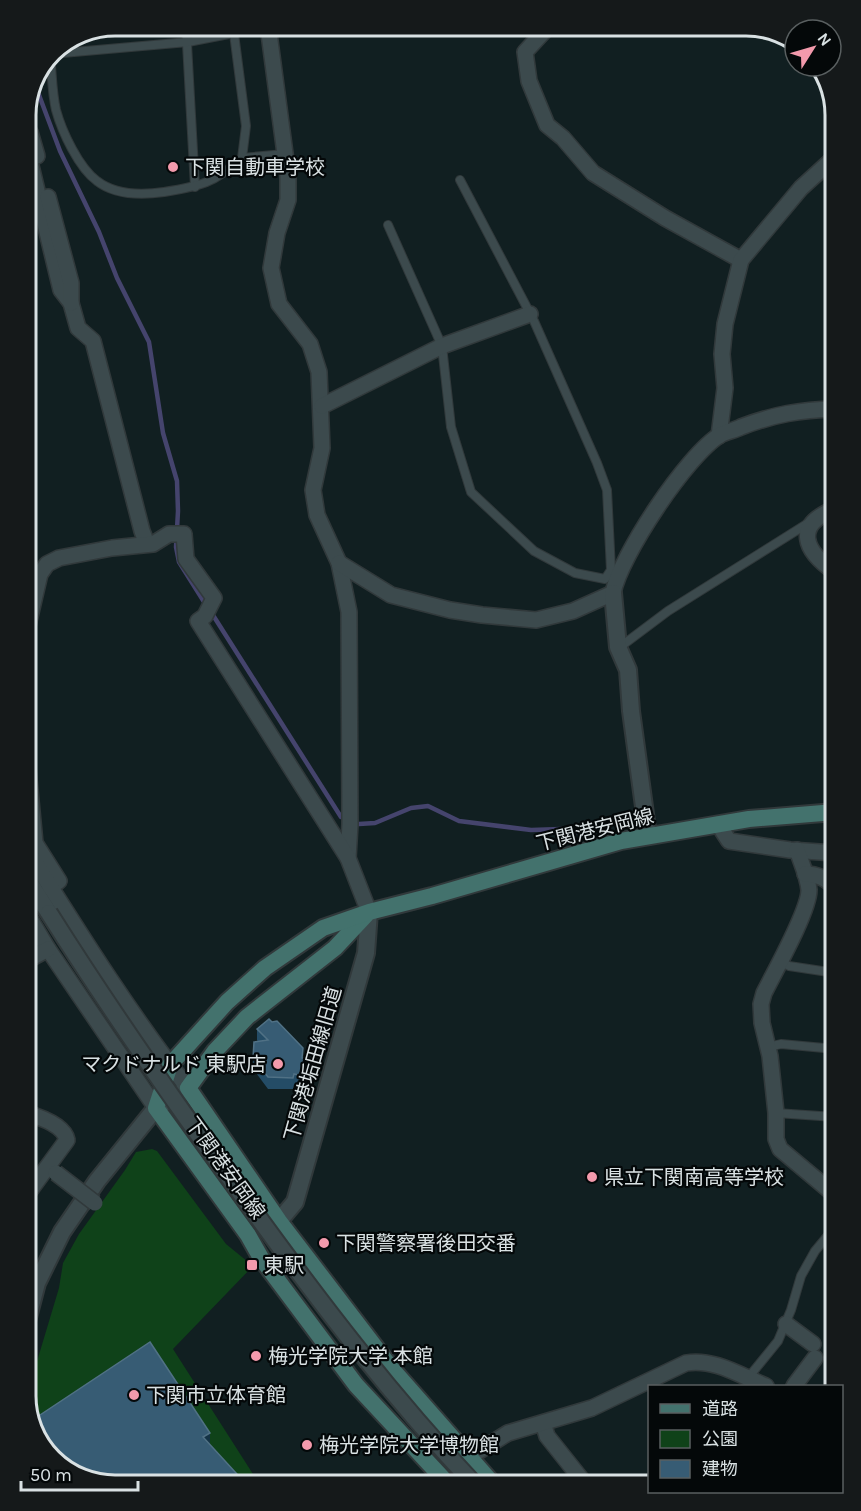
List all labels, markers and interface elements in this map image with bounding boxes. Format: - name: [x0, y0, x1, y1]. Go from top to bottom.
- north arrow: [783, 18, 843, 78]
- text: N: [814, 29, 836, 50]
- place label: 下関自動車学校: [185, 156, 325, 179]
- marker: 下関自動車学校: [166, 160, 180, 174]
- street label: 下関港安岡線: [534, 804, 656, 856]
- street label: 下関港垢田線旧道: [280, 984, 346, 1144]
- place label: マクドナルド 東駅店: [81, 1053, 266, 1076]
- marker: マクドナルド 東駅店: [271, 1057, 285, 1071]
- street label: 下関港安岡線: [180, 1113, 270, 1223]
- place label: 県立下関南高等学校: [604, 1166, 784, 1189]
- marker: 県立下関南高等学校: [585, 1170, 599, 1184]
- place label: 下関警察署後田交番: [336, 1232, 516, 1255]
- marker: 下関警察署後田交番: [317, 1236, 331, 1250]
- place label: 東駅: [264, 1254, 304, 1277]
- marker: 東駅: [245, 1258, 259, 1272]
- place label: 梅光学院大学 本館: [268, 1345, 433, 1368]
- marker: 梅光学院大学 本館: [249, 1349, 263, 1363]
- place label: 下関市立体育館: [146, 1384, 286, 1407]
- legend: [648, 1385, 843, 1493]
- marker: 下関市立体育館: [127, 1388, 141, 1402]
- text: 道路: [702, 1398, 738, 1420]
- text: 公園: [702, 1428, 738, 1450]
- place label: 梅光学院大学博物館: [319, 1434, 499, 1457]
- marker: 梅光学院大学博物館: [300, 1438, 314, 1452]
- scale bar: [21, 1454, 138, 1492]
- text: 建物: [702, 1458, 738, 1480]
- text: 50 m: [30, 1464, 72, 1486]

